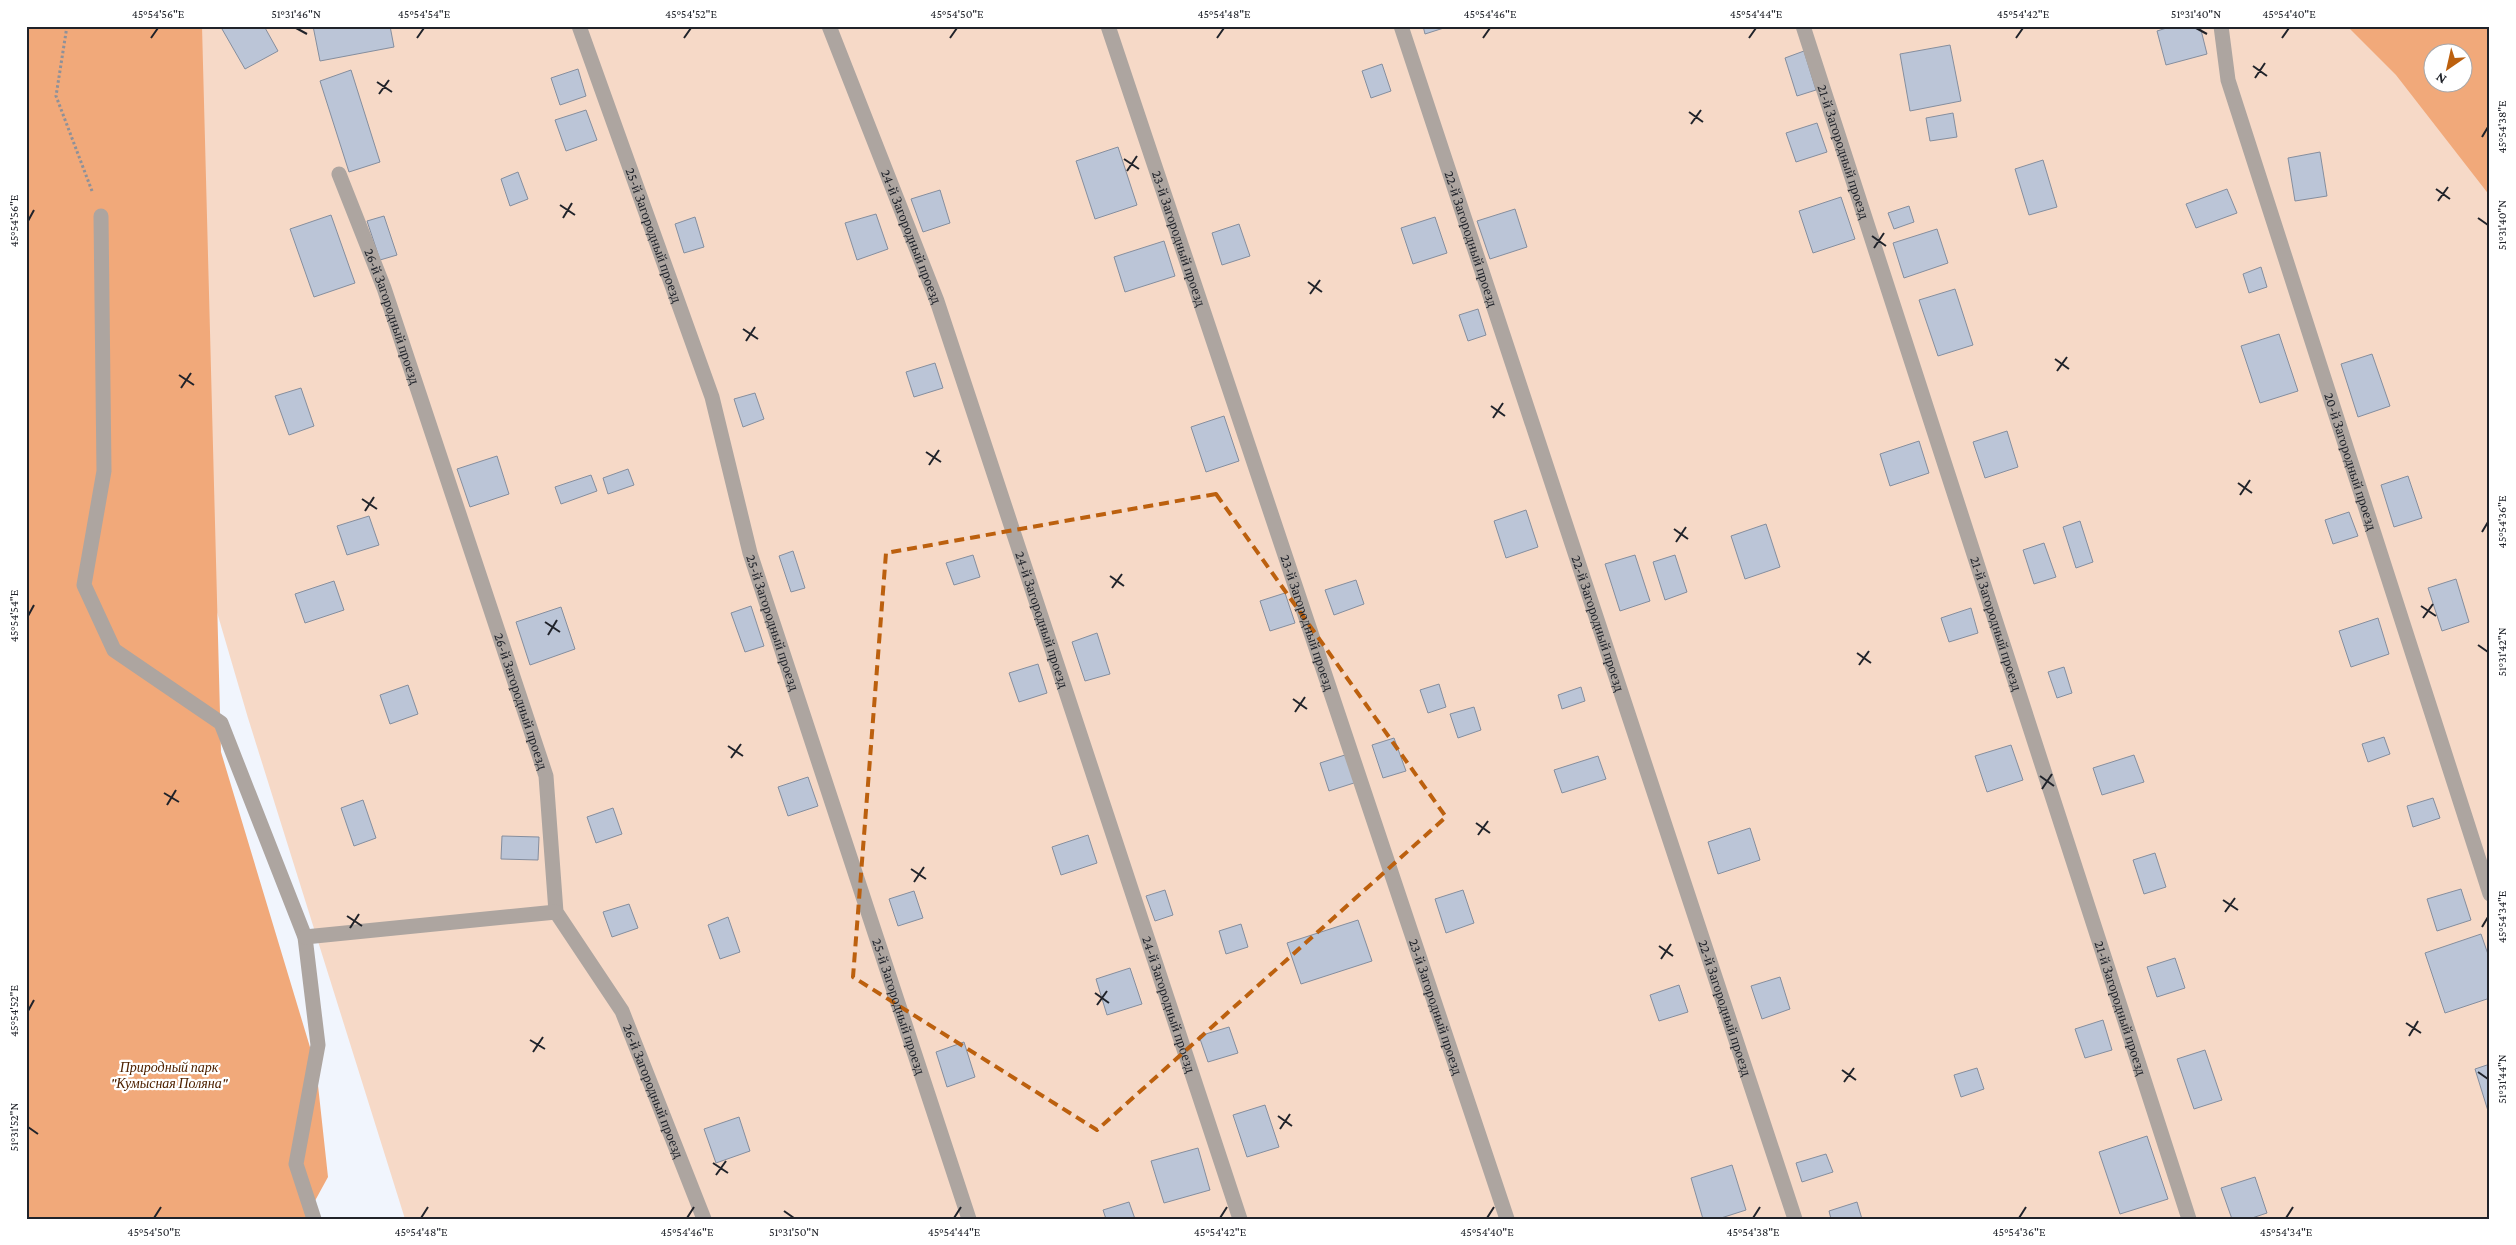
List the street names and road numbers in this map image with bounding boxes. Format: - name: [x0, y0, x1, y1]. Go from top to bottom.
- street label: 21-й Загородный проезд: [1814, 82, 1873, 221]
- street label: 25-й Загородный проезд: [622, 165, 685, 305]
- street label: 24-й Загородный проезд: [878, 167, 945, 306]
- street label: 23-й Загородный проезд: [1149, 168, 1209, 309]
- street label: 22-й Загородный проезд: [1441, 169, 1501, 309]
- street label: 26-й Загородный проезд: [361, 246, 423, 386]
- street label: 20-й Загородный проезд: [2321, 390, 2380, 532]
- street label: 24-й Загородный проезд: [1012, 549, 1072, 690]
- street label: 23-й Загородный проезд: [1277, 552, 1338, 693]
- street label: 25-й Загородный проезд: [743, 553, 803, 693]
- street label: 22-й Загородный проезд: [1568, 553, 1628, 693]
- street label: 21-й Загородный проезд: [1967, 554, 2026, 693]
- street label: 26-й Загородный проезд: [491, 631, 551, 772]
- street label: 24-й Загородный проезд: [1139, 934, 1199, 1075]
- street label: 25-й Загородный проезд: [869, 936, 929, 1077]
- street label: 23-й Загородный проезд: [1406, 937, 1466, 1077]
- street label: 22-й Загородный проезд: [1695, 938, 1755, 1078]
- street label: 21-й Загородный проезд: [2091, 939, 2150, 1077]
- street label: 26-й Загородный проезд: [620, 1022, 687, 1160]

